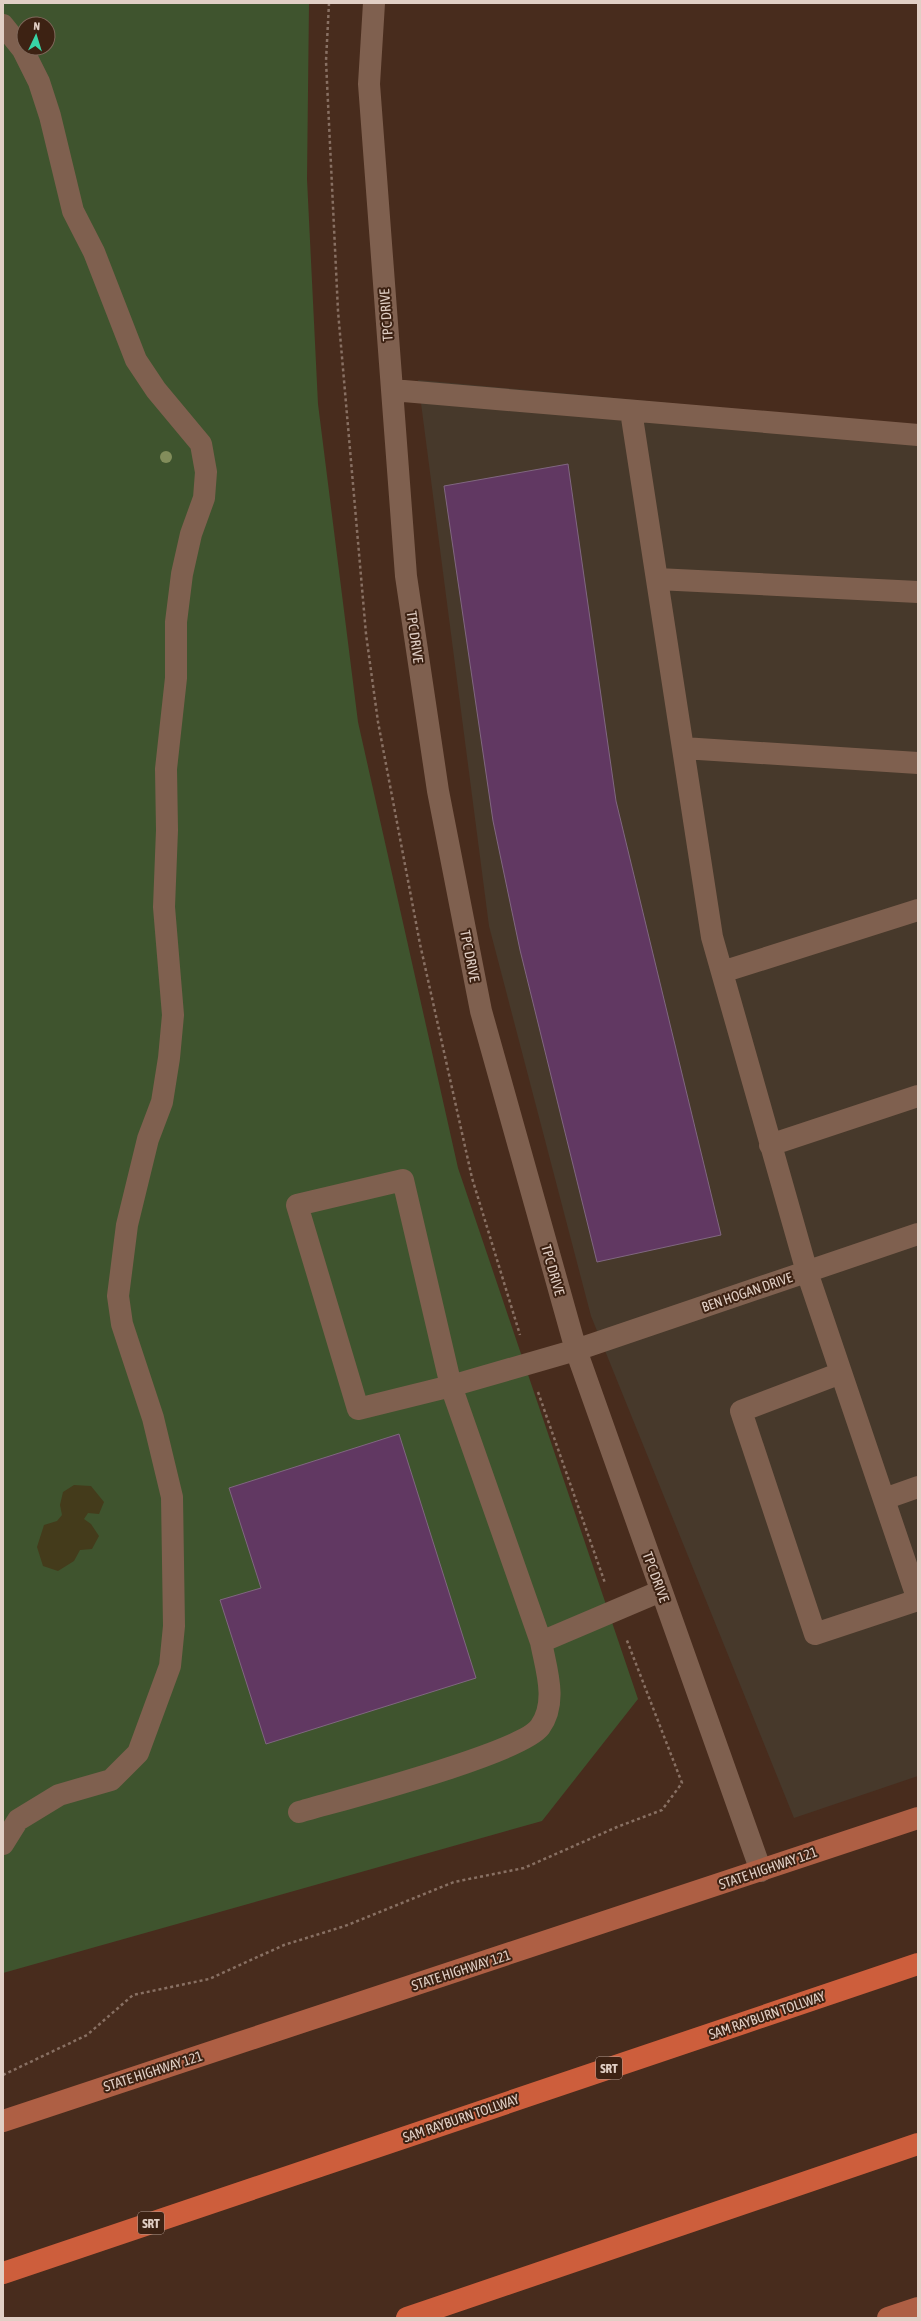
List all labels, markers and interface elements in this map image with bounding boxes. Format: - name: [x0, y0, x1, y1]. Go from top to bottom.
- north arrow: [16, 16, 56, 56]
- text: N: [33, 20, 40, 32]
- street label: TPC DRIVE: [376, 288, 396, 342]
- street label: TPC DRIVE: [403, 610, 427, 664]
- street label: TPC DRIVE: [457, 929, 483, 983]
- street label: TPC DRIVE: [538, 1243, 568, 1297]
- street label: BEN HOGAN DRIVE: [700, 1269, 794, 1315]
- street label: TPC DRIVE: [640, 1550, 672, 1604]
- street label: STATE HIGHWAY 121: [717, 1844, 819, 1892]
- street label: STATE HIGHWAY 121: [410, 1946, 512, 1994]
- street label: SAM RAYBURN TOLLWAY: [707, 1987, 828, 2042]
- street label: STATE HIGHWAY 121: [102, 2047, 204, 2095]
- road number: SRT: [596, 2057, 622, 2079]
- street label: SAM RAYBURN TOLLWAY: [401, 2090, 522, 2145]
- road number: SRT: [138, 2212, 164, 2234]

